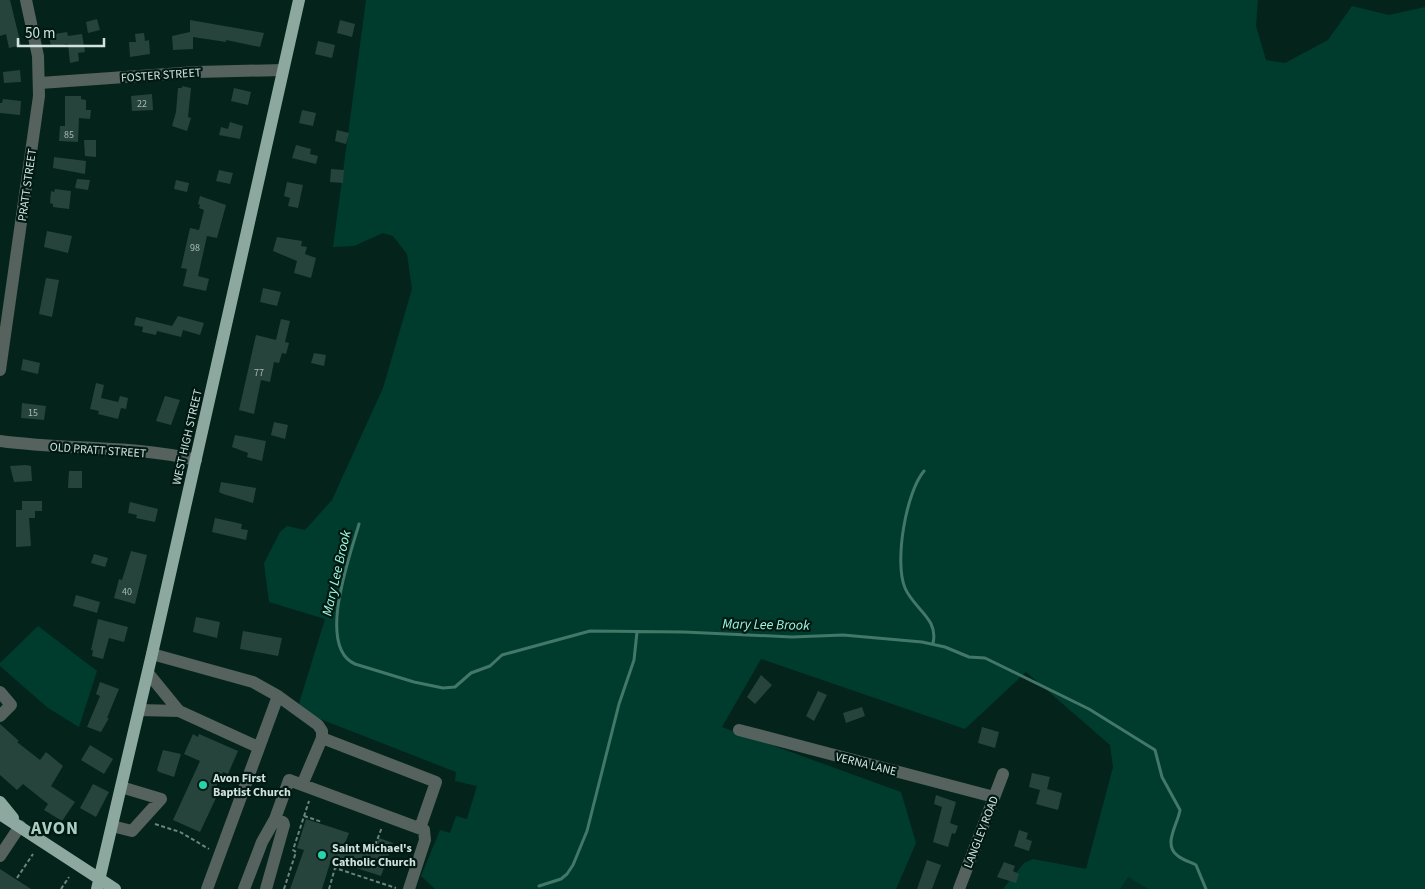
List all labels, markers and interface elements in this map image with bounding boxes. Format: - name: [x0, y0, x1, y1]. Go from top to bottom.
- scale bar: [18, 15, 104, 47]
- text: 50 m: [25, 23, 55, 44]
- street label: FOSTER STREET: [120, 64, 202, 87]
- house number: 22: [137, 97, 147, 111]
- house number: 85: [64, 128, 74, 142]
- street label: PRATT STREET: [14, 147, 41, 223]
- house number: 98: [190, 241, 200, 255]
- house number: 77: [254, 366, 264, 380]
- street label: WEST HIGH STREET: [168, 387, 207, 487]
- house number: 15: [28, 406, 38, 420]
- street label: OLD PRATT STREET: [49, 439, 147, 462]
- water label: Mary Lee Brook: [317, 528, 357, 618]
- house number: 40: [122, 585, 132, 599]
- water label: Mary Lee Brook: [722, 614, 810, 636]
- street label: VERNA LANE: [834, 749, 898, 780]
- place label: Avon First Baptist Church: [212, 770, 291, 801]
- marker: Avon First Baptist Church: [197, 779, 209, 791]
- street label: LANGLEY ROAD: [960, 793, 1003, 871]
- district label: AVON: [30, 816, 79, 841]
- place label: Saint Michael's Catholic Church: [332, 840, 416, 871]
- marker: Saint Michael's Catholic Church: [316, 849, 328, 861]

